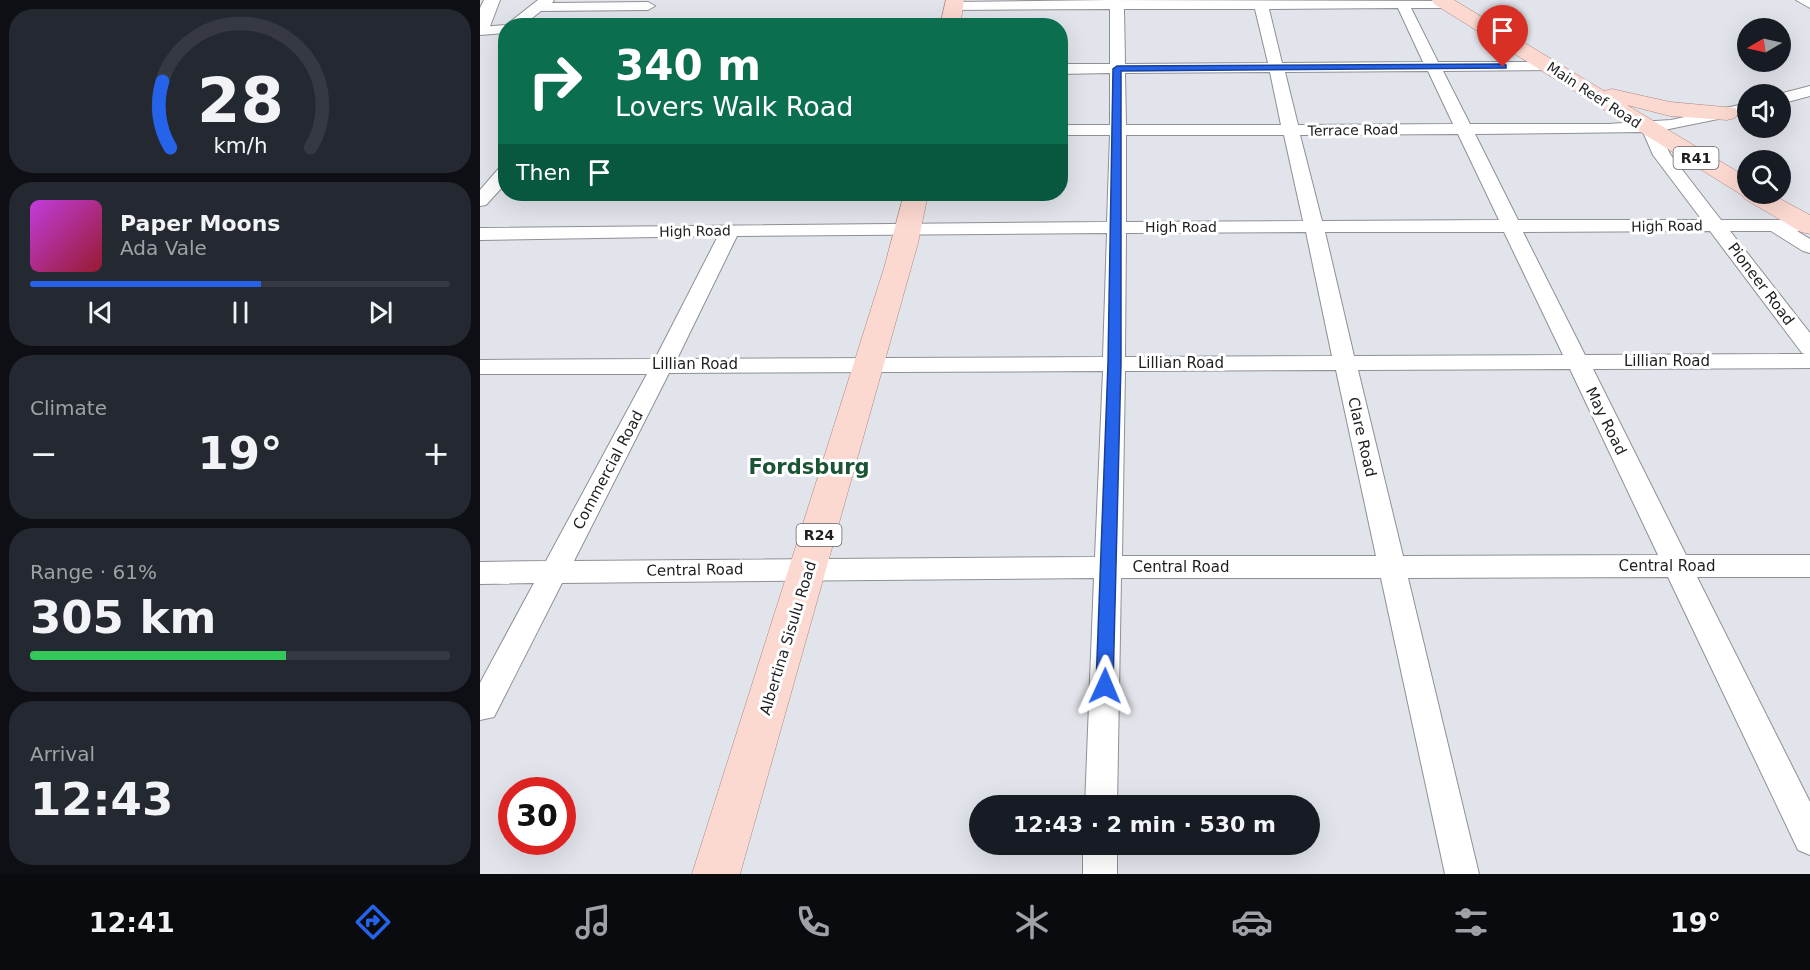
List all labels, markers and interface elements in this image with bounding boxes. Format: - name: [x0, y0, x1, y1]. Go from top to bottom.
- pin: [1477, 5, 1528, 67]
- icon: arrive: [1486, 14, 1519, 47]
- north arrow: [1737, 18, 1791, 72]
- map controls: [1737, 18, 1791, 204]
- text: 340 m: [615, 41, 761, 90]
- icon: right: [516, 42, 594, 120]
- street label: Main Reef Road: [1544, 59, 1644, 131]
- text: 28: [197, 64, 283, 137]
- button: sound: [1737, 84, 1791, 138]
- text: Lovers Walk Road: [615, 91, 853, 122]
- street label: Terrace Road: [1307, 121, 1398, 139]
- text: km/h: [213, 133, 267, 158]
- road number: R41: [1674, 147, 1718, 169]
- button: search: [1737, 150, 1791, 204]
- icon: arrive: [583, 156, 616, 189]
- text: Then: [516, 160, 571, 185]
- text: Paper Moons: [120, 211, 280, 236]
- street label: High Road: [1631, 217, 1703, 235]
- street label: High Road: [1145, 219, 1217, 235]
- street label: High Road: [659, 222, 731, 240]
- text: Ada Vale: [120, 236, 207, 260]
- street label: Pioneer Road: [1724, 239, 1798, 329]
- icon: previous: [84, 296, 117, 329]
- icon: pause: [224, 296, 257, 329]
- icon: next: [364, 296, 397, 329]
- street label: Lillian Road: [1624, 352, 1710, 370]
- street label: Lillian Road: [1138, 354, 1224, 372]
- street label: Lillian Road: [652, 355, 738, 373]
- street label: May Road: [1582, 384, 1630, 458]
- street label: Clare Road: [1344, 395, 1380, 479]
- text: Climate: [30, 396, 107, 420]
- street label: Commercial Road: [569, 407, 647, 533]
- text: 19°: [197, 427, 283, 480]
- text: −: [30, 434, 58, 473]
- text: +: [422, 434, 450, 473]
- district label: Fordsburg: [748, 455, 870, 479]
- road number: R24: [796, 524, 842, 546]
- street label: Central Road: [1618, 557, 1716, 575]
- street label: Central Road: [1132, 558, 1230, 576]
- street label: Albertina Sisulu Road: [756, 559, 820, 717]
- text: Range · 61%: [30, 560, 157, 584]
- street label: Central Road: [646, 560, 744, 580]
- text: 305 km: [30, 591, 216, 644]
- position arrow: [1073, 654, 1137, 718]
- text: Arrival: [30, 742, 95, 766]
- text: 12:43: [30, 773, 173, 826]
- speed limit sign: 30: [498, 777, 576, 855]
- text: 12:43 · 2 min · 530 m: [1013, 812, 1276, 837]
- icon: directions: [352, 901, 394, 943]
- icon: music: [572, 901, 614, 943]
- icon: phone: [792, 901, 834, 943]
- icon: climate: [1011, 901, 1053, 943]
- icon: car: [1231, 901, 1273, 943]
- icon: filters: [1450, 901, 1492, 943]
- text: 12:41: [89, 907, 175, 938]
- text: 19°: [1670, 907, 1721, 938]

